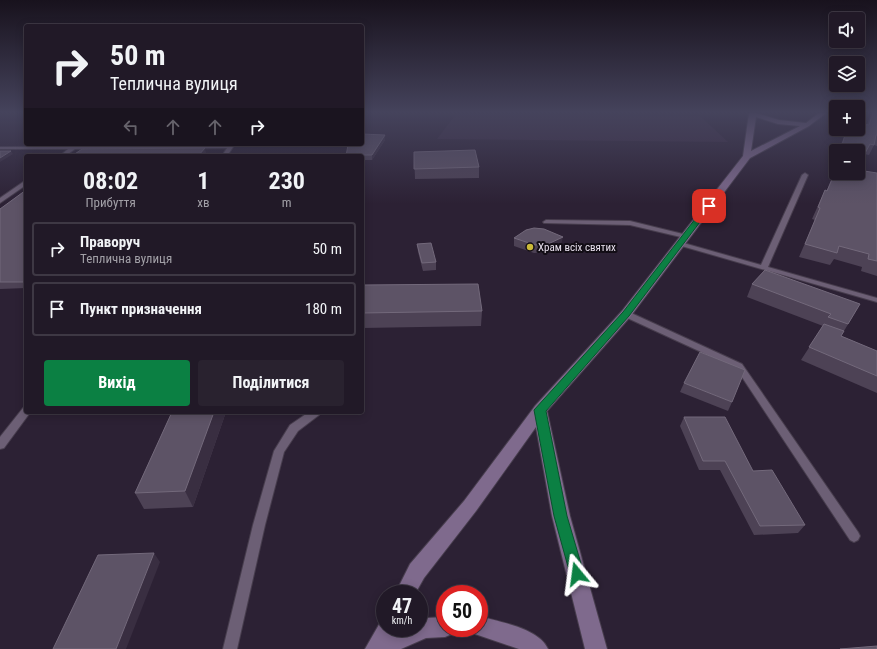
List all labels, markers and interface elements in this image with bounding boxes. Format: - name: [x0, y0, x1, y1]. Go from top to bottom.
- map controls: [829, 12, 865, 180]
- button: sound: [829, 12, 865, 48]
- text: 50 m: [110, 39, 166, 72]
- icon: right: [44, 40, 96, 92]
- button: layers: [829, 56, 865, 92]
- text: Теплична вулиця: [110, 73, 238, 94]
- button: +: [829, 100, 865, 136]
- icon: left: [120, 116, 142, 138]
- icon: ahead: [162, 116, 184, 138]
- icon: ahead: [204, 116, 226, 138]
- icon: right: [246, 116, 268, 138]
- button: −: [829, 144, 865, 180]
- text: 08:02: [83, 167, 138, 195]
- text: 1: [197, 167, 209, 195]
- text: 230: [269, 167, 305, 195]
- pin: [692, 189, 726, 223]
- text: Прибуття: [86, 195, 136, 210]
- text: хв: [197, 195, 209, 210]
- text: m: [282, 195, 292, 210]
- icon: arrive: [698, 195, 720, 217]
- text: Праворуч: [80, 233, 140, 251]
- icon: right: [46, 238, 68, 260]
- text: 50 m: [312, 240, 342, 258]
- place label: Храм всіх святих: [538, 241, 616, 254]
- marker: Храм всіх святих: [525, 242, 535, 252]
- text: Теплична вулиця: [80, 251, 172, 266]
- icon: arrive: [46, 298, 68, 320]
- text: Пункт призначення: [80, 300, 202, 318]
- text: 180 m: [305, 300, 342, 318]
- button: Вихід: [44, 360, 190, 406]
- button: Поділитися: [198, 360, 344, 406]
- position arrow: [556, 553, 598, 595]
- speed limit sign: 50: [436, 585, 488, 637]
- text: 47: [392, 594, 412, 618]
- text: km/h: [392, 615, 412, 626]

